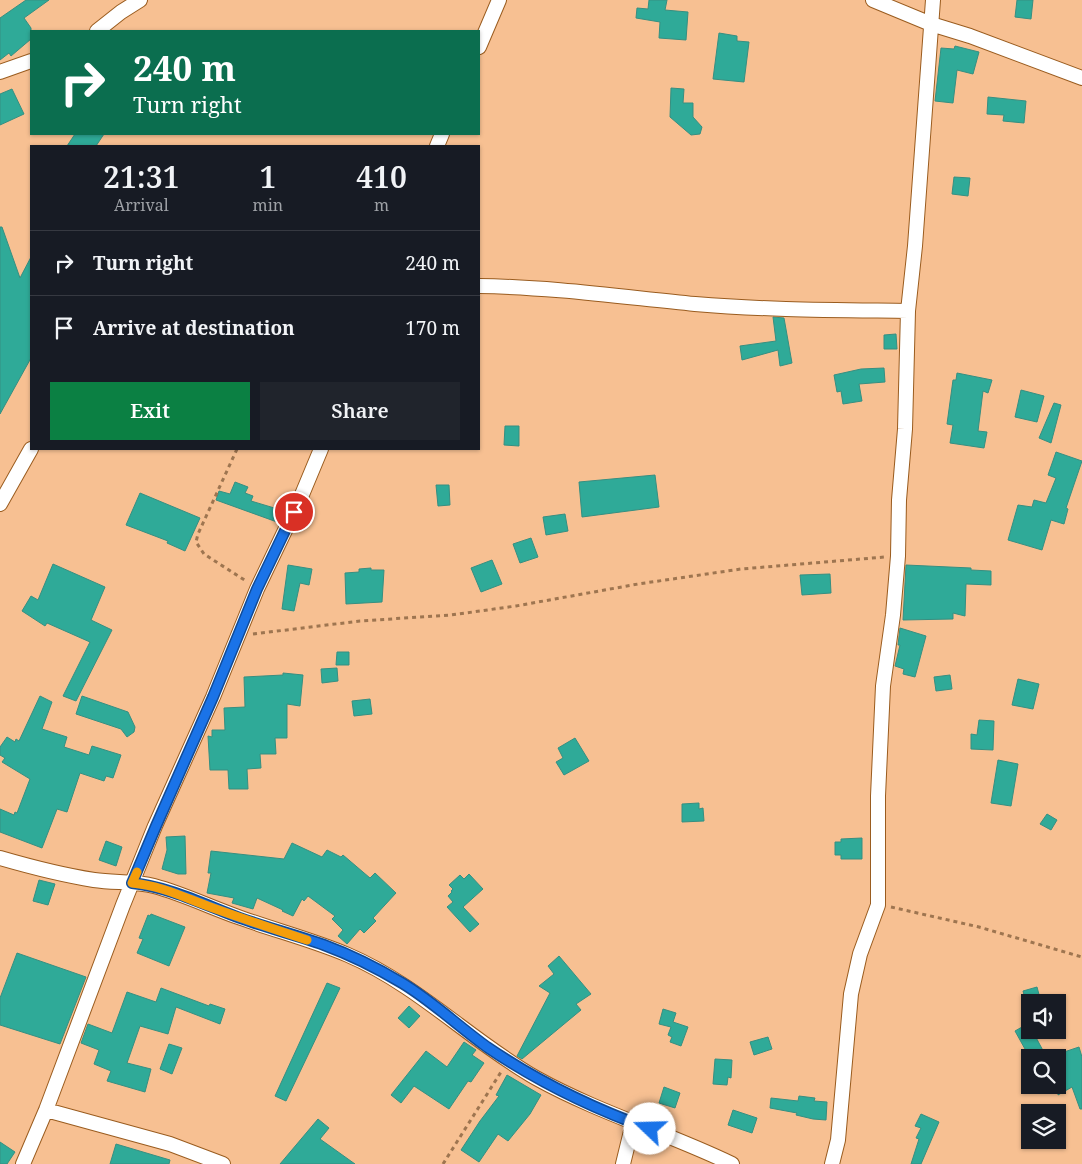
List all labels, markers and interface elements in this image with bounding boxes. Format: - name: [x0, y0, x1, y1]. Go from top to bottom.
- text: 240 m: [133, 44, 236, 91]
- icon: right: [50, 50, 115, 115]
- text: Turn right: [133, 89, 242, 119]
- text: 21:31: [103, 156, 180, 197]
- text: 1: [259, 156, 276, 197]
- text: 410: [356, 156, 407, 197]
- text: Arrival: [114, 194, 169, 216]
- text: min: [253, 194, 283, 216]
- text: m: [374, 194, 389, 216]
- icon: right: [50, 249, 78, 277]
- text: Turn right: [93, 250, 193, 276]
- text: 240 m: [405, 250, 460, 276]
- icon: arrive: [50, 314, 78, 342]
- text: Arrive at destination: [93, 315, 295, 341]
- text: 170 m: [405, 315, 460, 341]
- button: Exit: [50, 382, 250, 440]
- button: Share: [260, 382, 460, 440]
- pin: [273, 491, 315, 533]
- icon: arrive: [280, 498, 308, 526]
- map controls: [1021, 994, 1066, 1149]
- button: sound: [1021, 994, 1066, 1039]
- button: search: [1021, 1049, 1066, 1094]
- position arrow: [623, 1102, 675, 1154]
- button: layers: [1021, 1104, 1066, 1149]

